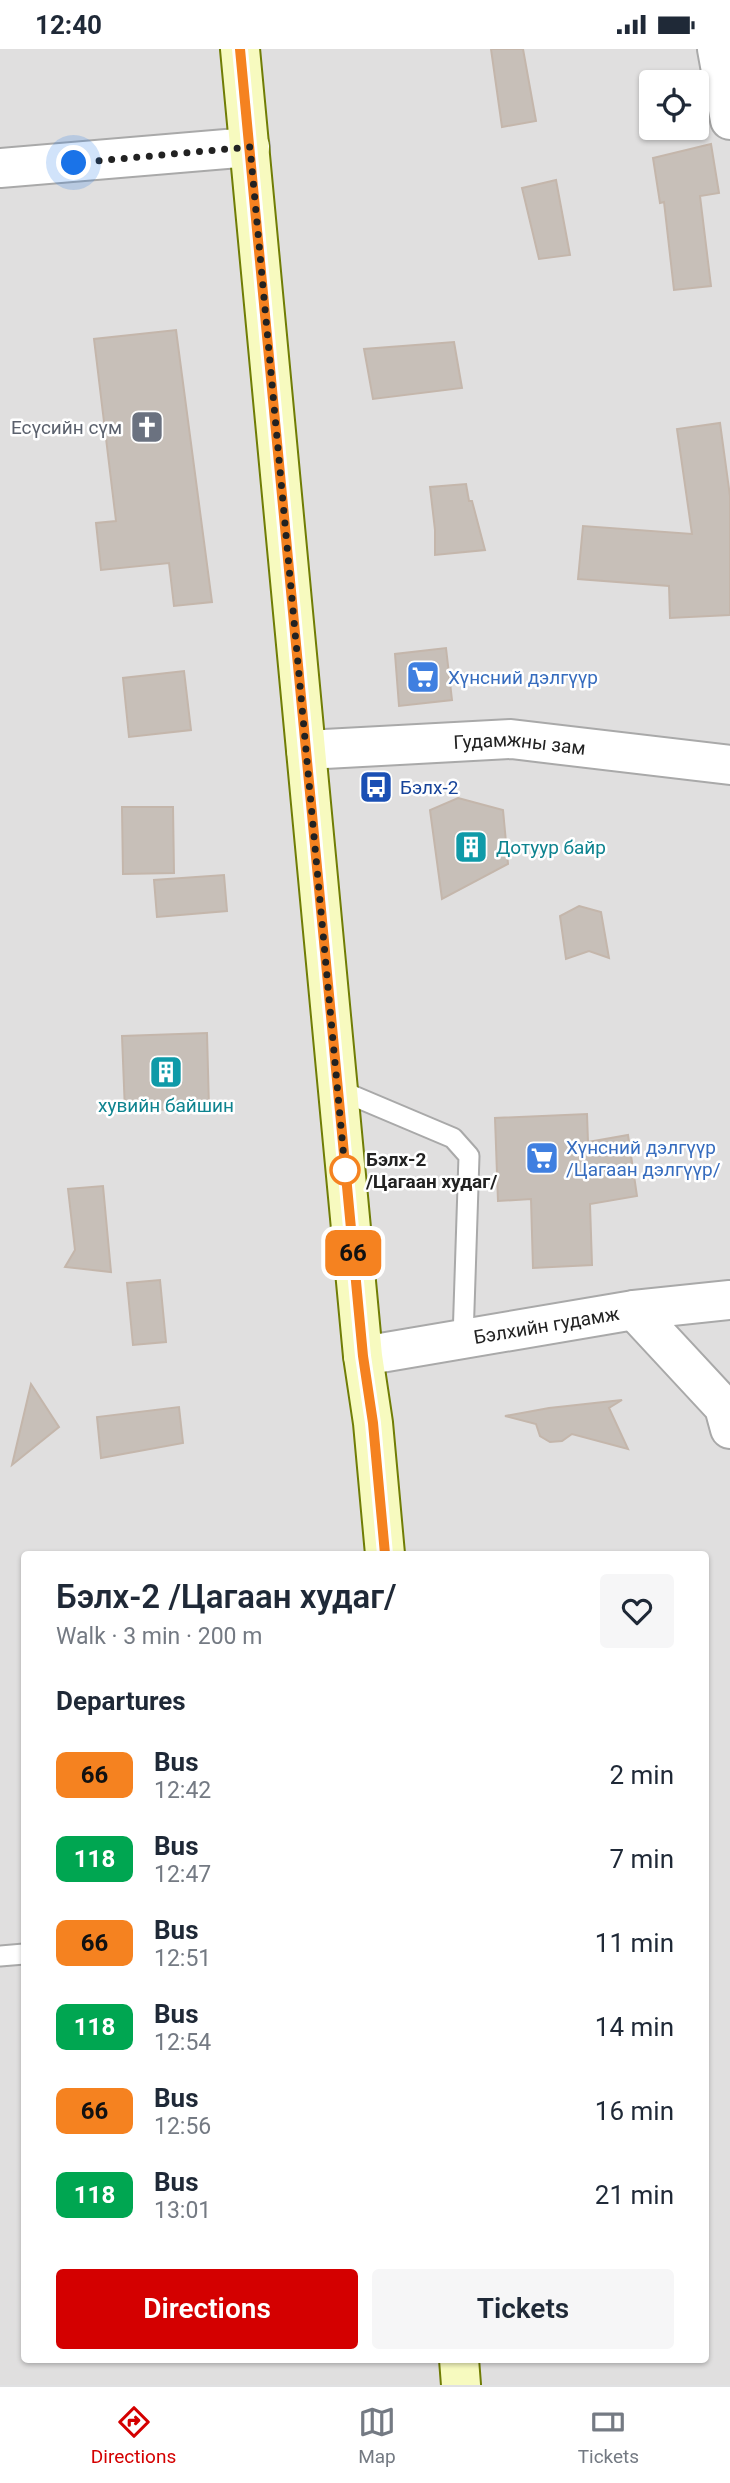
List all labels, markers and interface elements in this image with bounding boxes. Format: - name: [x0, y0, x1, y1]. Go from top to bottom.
- text: 12:40: [35, 10, 102, 40]
- map controls: [639, 70, 709, 140]
- button: locate: [639, 70, 709, 140]
- your location: [56, 145, 91, 180]
- church icon: Есүсийн сүм: [128, 408, 166, 446]
- place label: Есүсийн сүм: [11, 416, 122, 439]
- supermarket icon: Хүнсний дэлгүүр: [404, 658, 442, 696]
- place label: Хүнсний дэлгүүр: [448, 666, 598, 689]
- street label: Гудамжны зам: [453, 727, 587, 759]
- bus stop icon: Бэлх-2: [357, 768, 395, 806]
- place label: Бэлх-2: [400, 776, 458, 799]
- building icon: Дотуур байр: [452, 828, 490, 866]
- place label: Дотуур байр: [496, 836, 606, 859]
- building icon: хувийн байшин: [147, 1053, 185, 1091]
- place label: хувийн байшин: [98, 1094, 234, 1117]
- place label: Хүнсний дэлгүүр /Цагаан дэлгүүр/: [566, 1136, 721, 1181]
- supermarket icon: Хүнсний дэлгүүр /Цагаан дэлгүүр/: [523, 1139, 561, 1177]
- place label: Бэлх-2 /Цагаан худаг/: [365, 1148, 497, 1193]
- marker: Бэлх-2 /Цагаан худаг/: [330, 1155, 360, 1185]
- line badge: 66: [322, 1230, 384, 1276]
- text: 66: [339, 1239, 367, 1267]
- street label: Бэлхийн гудамж: [472, 1301, 621, 1349]
- button: heart: [600, 1574, 674, 1648]
- text: Бэлх-2 /Цагаан худаг/: [56, 1577, 397, 1616]
- text: Walk · 3 min · 200 m: [56, 1623, 262, 1650]
- text: Departures: [56, 1686, 186, 1716]
- text: Bus: [154, 1747, 199, 1777]
- text: 2 min: [609, 1760, 674, 1790]
- text: 66: [81, 1761, 108, 1789]
- text: 12:42: [154, 1777, 211, 1804]
- text: Bus: [154, 1831, 199, 1861]
- text: 7 min: [609, 1844, 674, 1874]
- text: 118: [74, 1845, 115, 1873]
- text: 12:47: [154, 1861, 211, 1888]
- text: Bus: [154, 1915, 199, 1945]
- text: 11 min: [595, 1928, 674, 1958]
- text: 66: [81, 1929, 108, 1957]
- text: 12:51: [154, 1945, 211, 1972]
- text: Bus: [154, 1999, 199, 2029]
- text: 14 min: [595, 2012, 674, 2042]
- text: 118: [74, 2013, 115, 2041]
- text: 12:54: [154, 2029, 211, 2056]
- text: Bus: [154, 2083, 199, 2113]
- text: 16 min: [595, 2096, 674, 2126]
- text: 66: [81, 2097, 108, 2125]
- text: 12:56: [154, 2113, 211, 2140]
- text: Bus: [154, 2167, 199, 2197]
- text: 21 min: [595, 2180, 674, 2210]
- text: 118: [74, 2181, 115, 2209]
- text: 13:01: [154, 2197, 211, 2224]
- button: Directions: [56, 2269, 358, 2349]
- button: Tickets: [372, 2269, 674, 2349]
- tab: Directions: [91, 2403, 176, 2468]
- tab: Map: [358, 2403, 396, 2468]
- tab: Tickets: [578, 2403, 639, 2468]

